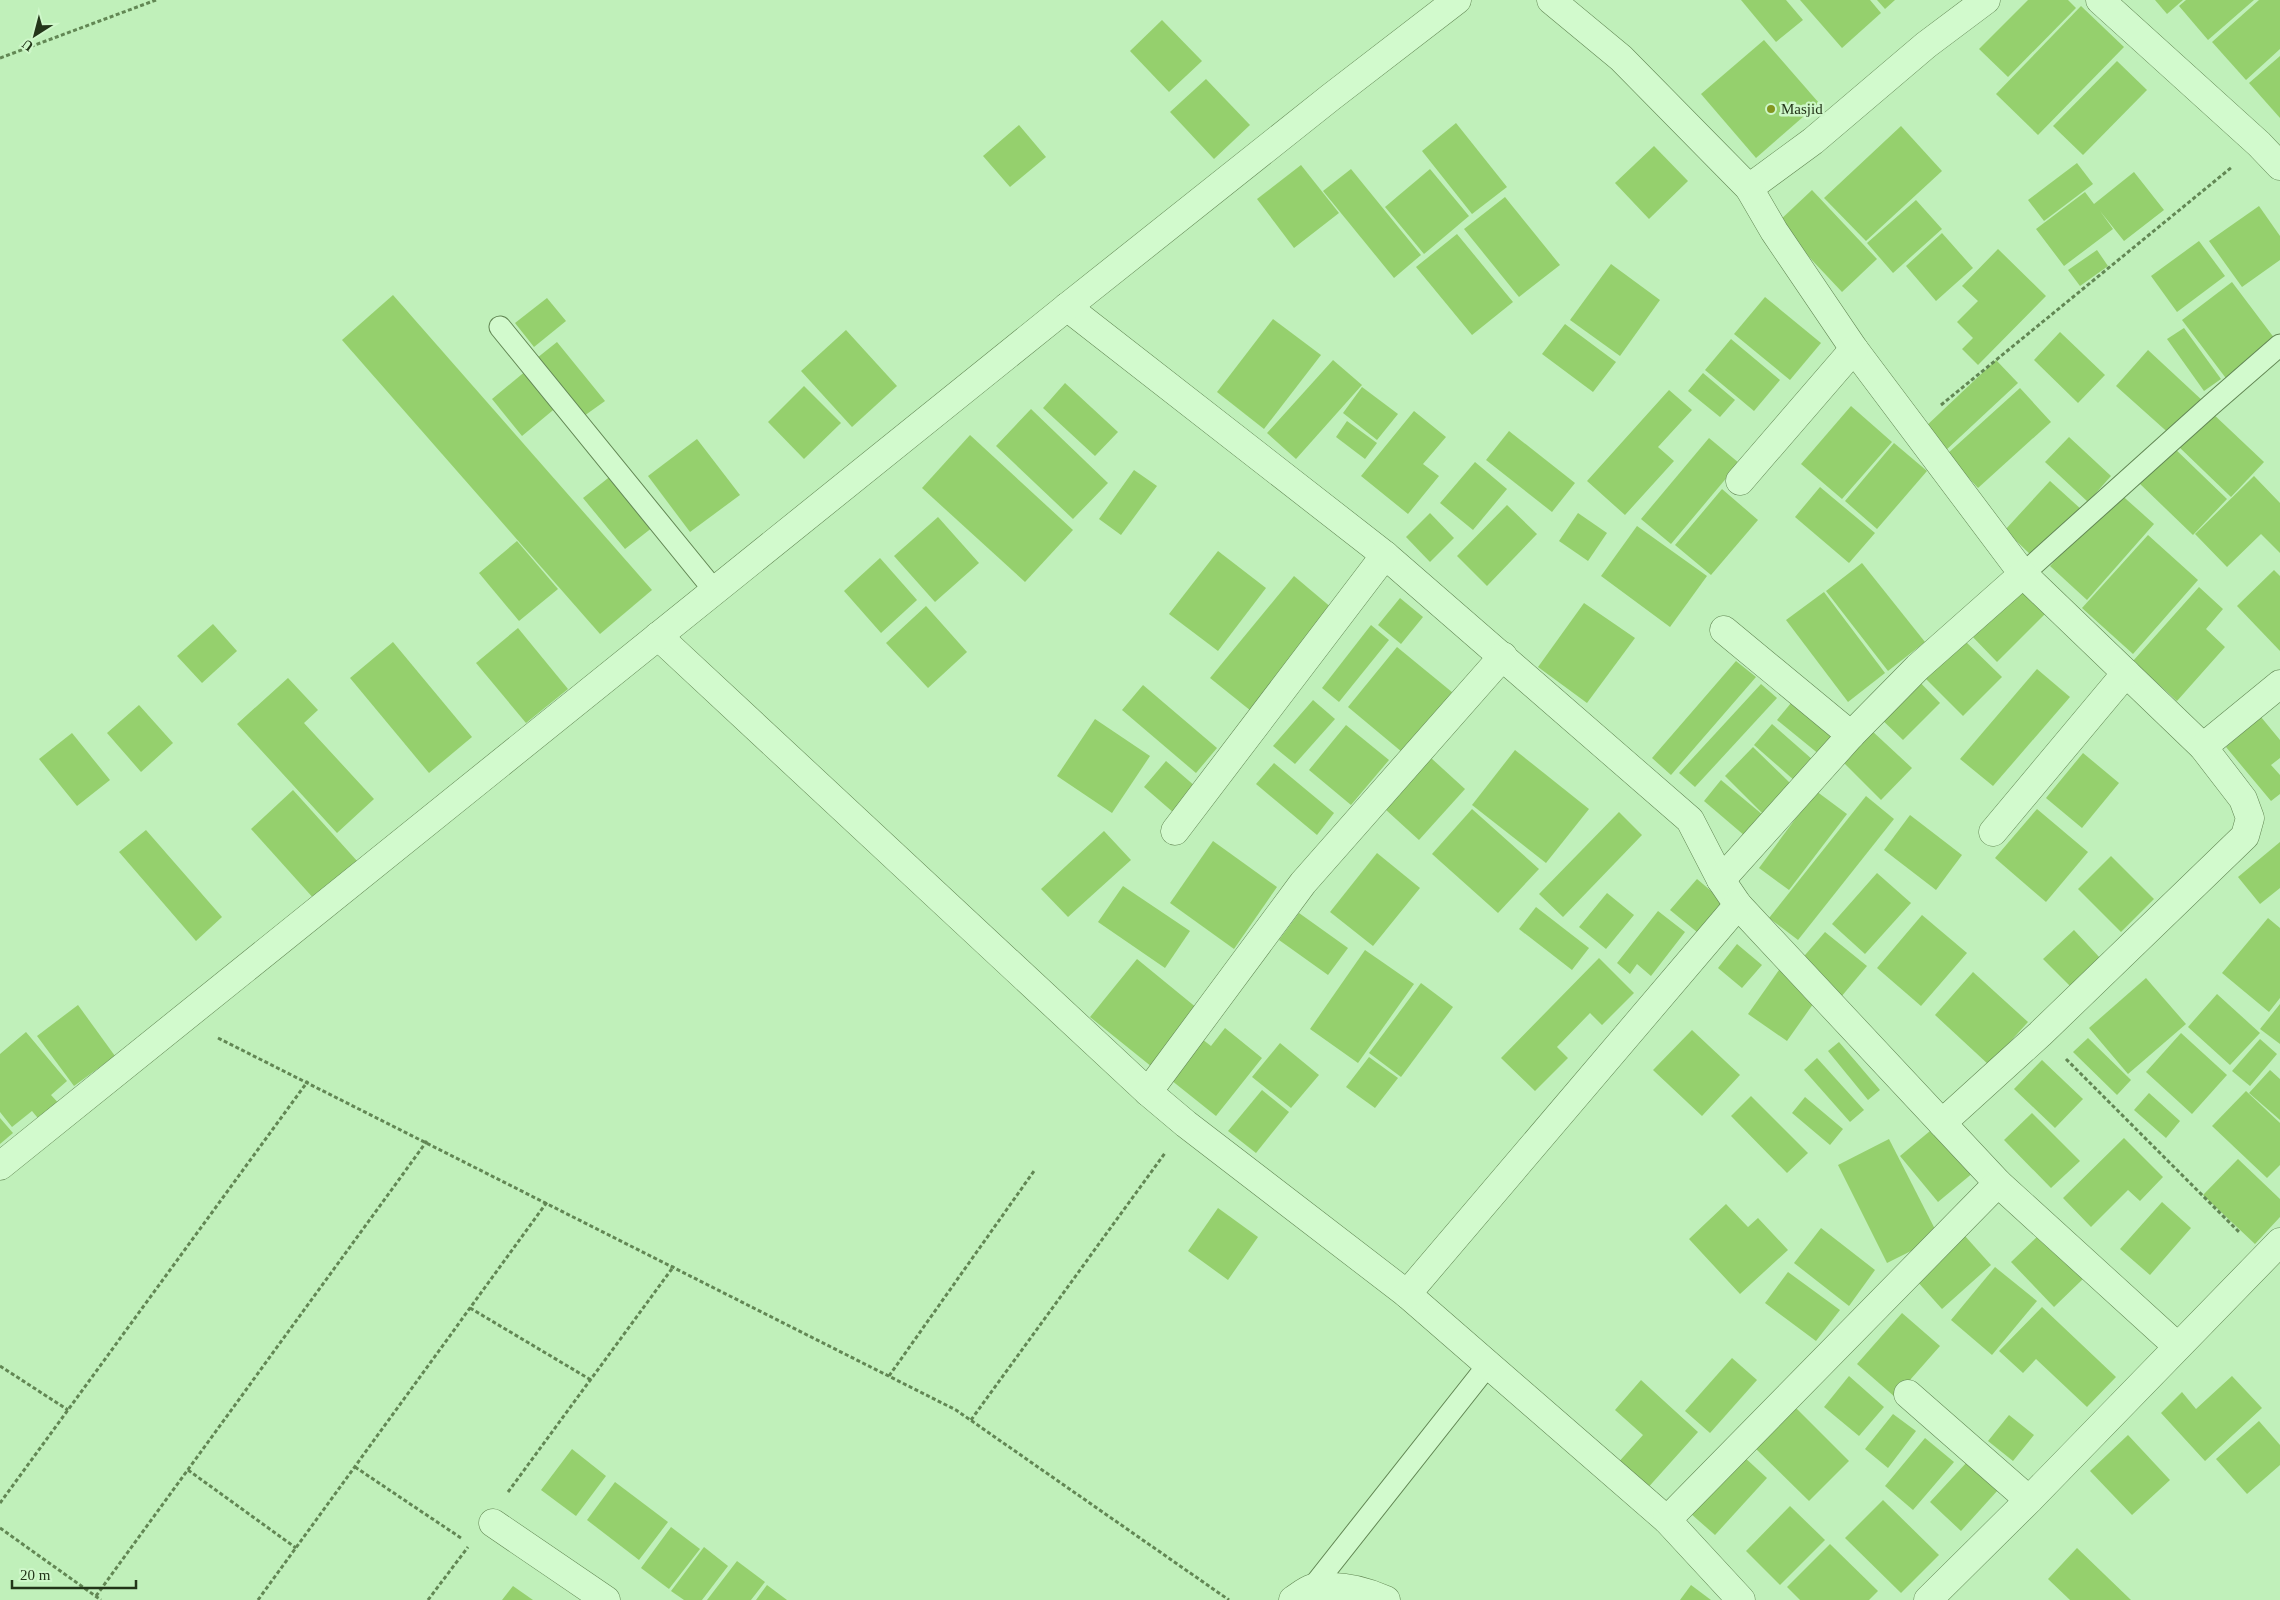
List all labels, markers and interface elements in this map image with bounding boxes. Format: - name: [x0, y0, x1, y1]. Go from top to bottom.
- north arrow: [10, 10, 60, 60]
- text: U: [19, 36, 36, 54]
- place label: Masjid: [1781, 101, 1823, 117]
- marker: Masjid: [1765, 103, 1777, 115]
- scale bar: [12, 1558, 136, 1590]
- text: 20 m: [20, 1567, 51, 1583]

